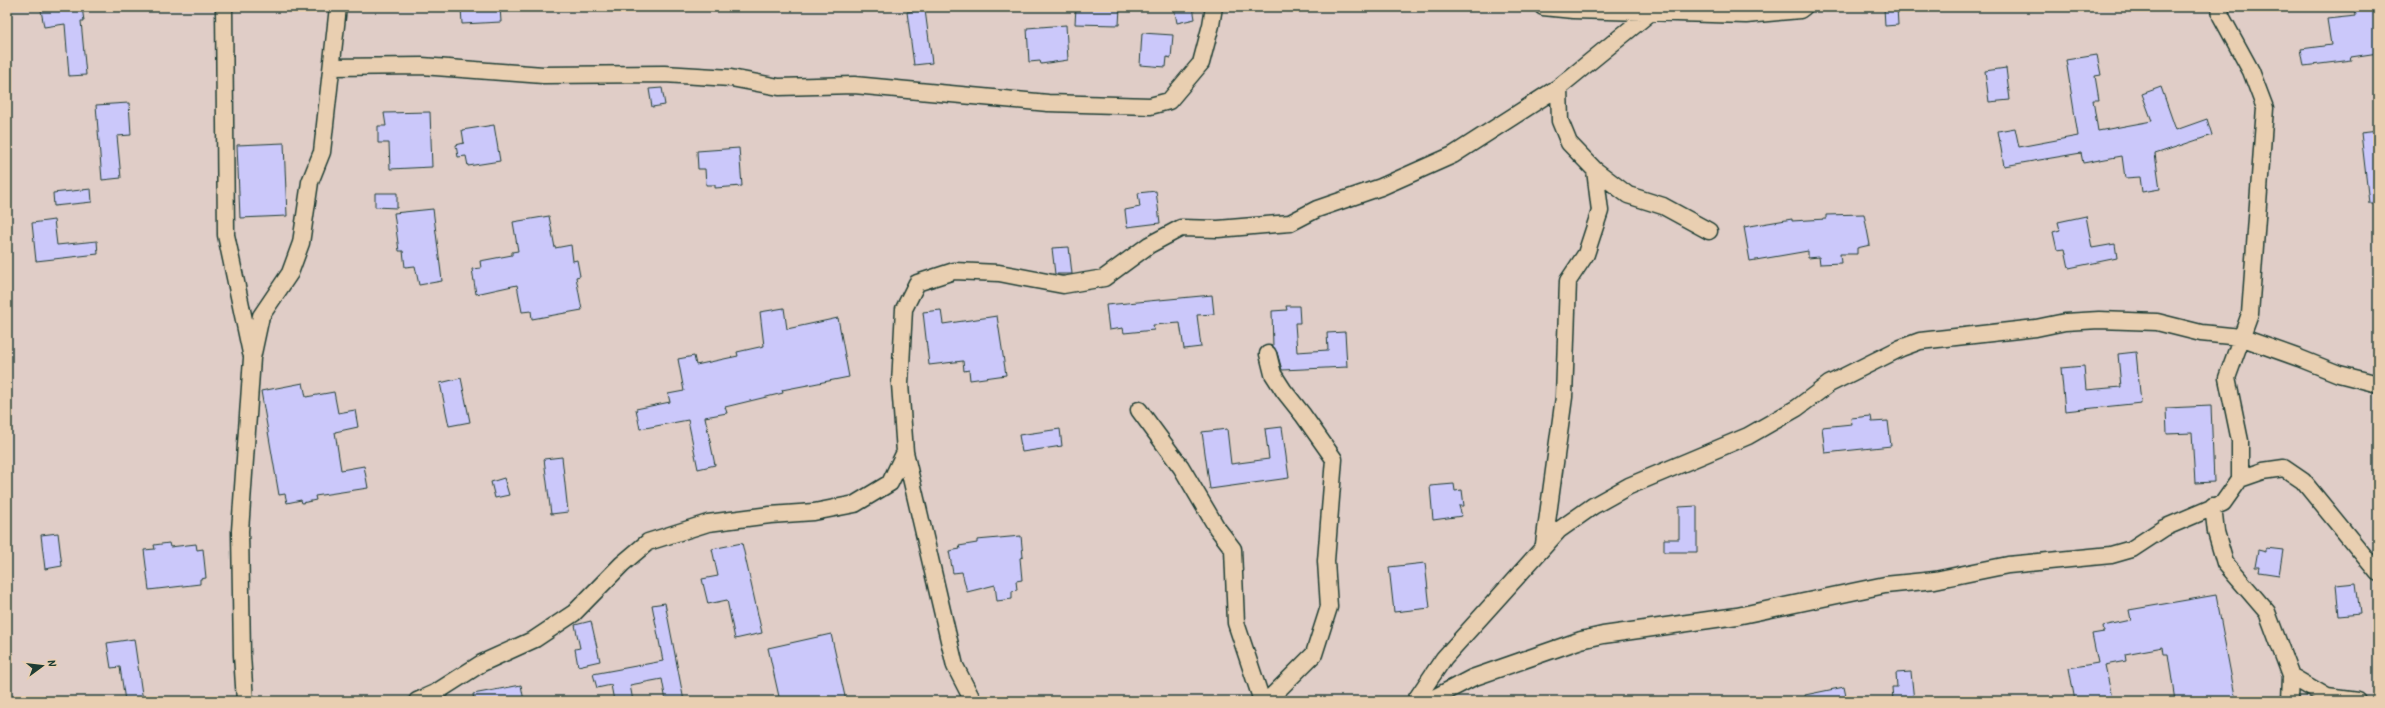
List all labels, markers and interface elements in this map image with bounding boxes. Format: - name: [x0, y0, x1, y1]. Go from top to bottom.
- north arrow: [22, 646, 62, 686]
- text: N: [41, 658, 60, 669]

